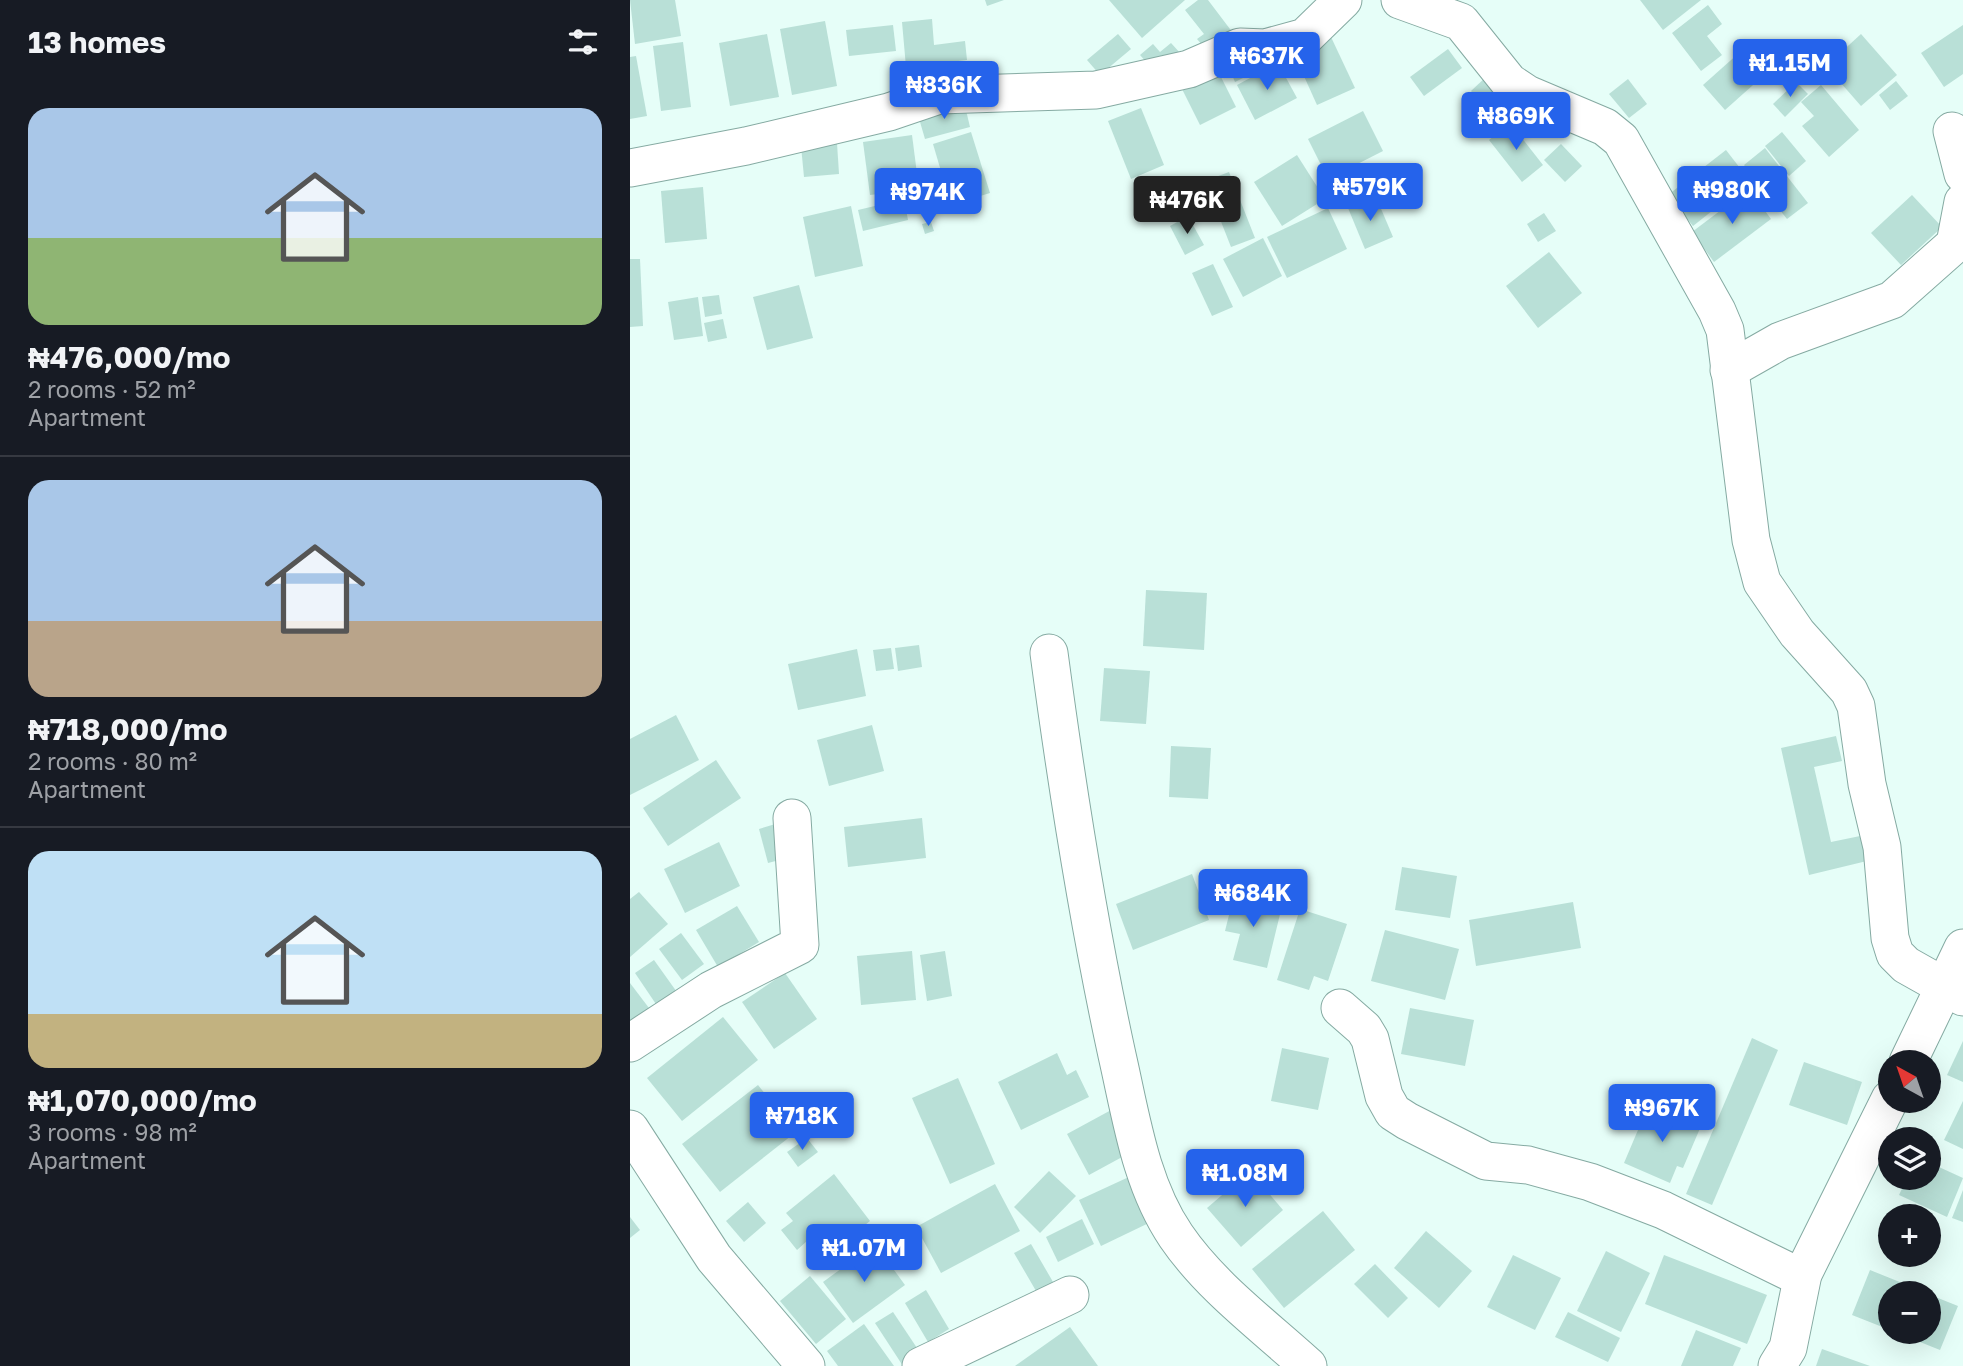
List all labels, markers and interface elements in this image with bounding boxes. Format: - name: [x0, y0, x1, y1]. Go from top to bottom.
- icon: filters: [564, 23, 602, 61]
- text: 13 homes: [28, 24, 166, 60]
- pin: ₦637K: [1218, 32, 1316, 92]
- pin: ₦1.15M: [1733, 40, 1847, 99]
- text: ₦637K: [1230, 41, 1304, 69]
- text: ₦1.15M: [1749, 48, 1831, 76]
- pin: ₦836K: [895, 61, 993, 121]
- text: ₦836K: [906, 70, 982, 98]
- pin: ₦869K: [1467, 92, 1565, 152]
- text: ₦869K: [1477, 101, 1555, 129]
- icon: home: [252, 154, 378, 280]
- pin: ₦579K: [1321, 164, 1419, 223]
- pin: ₦980K: [1683, 166, 1781, 226]
- pin: ₦974K: [879, 168, 977, 228]
- text: ₦579K: [1333, 172, 1407, 200]
- text: ₦980K: [1693, 175, 1771, 203]
- pin: ₦476K: [1138, 176, 1236, 236]
- text: ₦974K: [891, 177, 965, 205]
- text: ₦476K: [1150, 185, 1224, 213]
- text: ₦476,000/mo: [28, 339, 231, 375]
- text: 2 rooms · 52 m²: [28, 375, 195, 403]
- text: Apartment: [28, 403, 146, 431]
- icon: home: [252, 526, 378, 652]
- text: ₦718,000/mo: [28, 711, 227, 747]
- text: 2 rooms · 80 m²: [28, 747, 197, 775]
- text: Apartment: [28, 775, 146, 803]
- pin: ₦684K: [1204, 870, 1302, 929]
- text: ₦684K: [1215, 878, 1292, 906]
- icon: home: [252, 897, 378, 1023]
- north arrow: [1878, 1050, 1941, 1113]
- map controls: [1878, 1050, 1941, 1344]
- text: ₦1,070,000/mo: [28, 1082, 257, 1118]
- pin: ₦967K: [1613, 1084, 1711, 1144]
- pin: ₦718K: [753, 1092, 851, 1152]
- text: ₦967K: [1624, 1093, 1700, 1121]
- text: ₦718K: [766, 1101, 838, 1129]
- text: 3 rooms · 98 m²: [28, 1118, 197, 1146]
- button: layers: [1878, 1127, 1941, 1190]
- text: Apartment: [28, 1146, 146, 1174]
- pin: ₦1.08M: [1188, 1150, 1302, 1209]
- text: ₦1.08M: [1202, 1158, 1288, 1186]
- button: +: [1878, 1204, 1941, 1267]
- pin: ₦1.07M: [807, 1224, 921, 1284]
- text: ₦1.07M: [822, 1233, 906, 1261]
- button: −: [1878, 1281, 1941, 1344]

